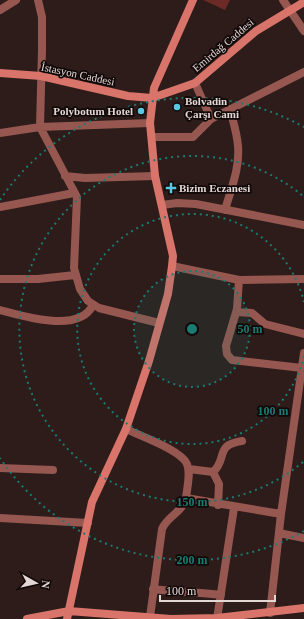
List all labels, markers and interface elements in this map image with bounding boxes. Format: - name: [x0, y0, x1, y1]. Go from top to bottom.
- street label: Emirdağ Caddesi: [190, 16, 256, 74]
- street label: İstasyon Caddesi: [40, 60, 116, 88]
- place label: Bolvadin Çarşı Cami: [185, 95, 239, 120]
- marker: Bolvadin Çarşı Cami: [172, 102, 182, 112]
- place label: Polybotum Hotel: [53, 105, 133, 117]
- marker: Polybotum Hotel: [136, 106, 146, 116]
- place label: Bizim Eczanesi: [179, 182, 250, 194]
- marker: Bizim Eczanesi: [166, 183, 176, 193]
- centre of rings: [185, 322, 199, 336]
- text: 50 m: [238, 322, 263, 336]
- text: 100 m: [258, 404, 289, 418]
- text: 150 m: [177, 495, 208, 509]
- text: 200 m: [177, 553, 208, 567]
- north arrow: [16, 563, 56, 603]
- scale bar: [160, 577, 275, 603]
- text: N: [39, 580, 52, 589]
- text: 100 m: [166, 584, 197, 598]

